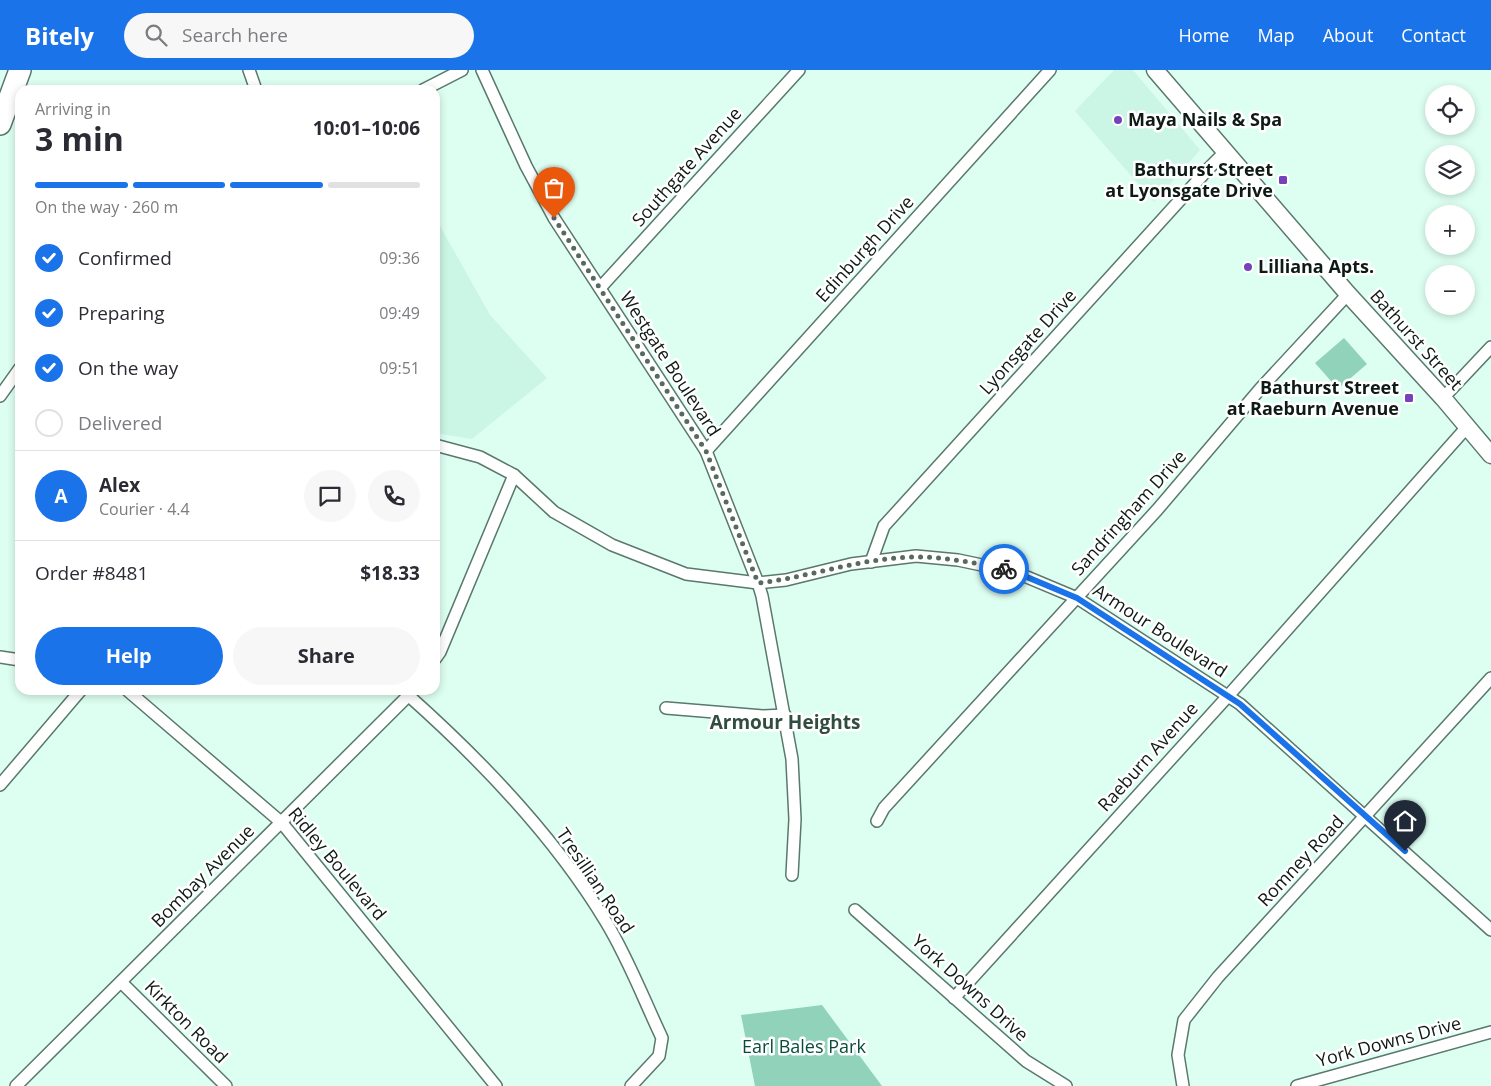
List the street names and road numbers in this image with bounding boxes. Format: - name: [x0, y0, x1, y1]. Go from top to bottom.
- street label: Southgate Avenue: [626, 102, 746, 231]
- street label: Edinburgh Drive: [810, 190, 919, 307]
- street label: Lyonsgate Drive: [974, 284, 1081, 399]
- street label: Bathurst Street: [1365, 284, 1468, 395]
- street label: Westgate Boulevard: [615, 286, 727, 441]
- street label: Sandringham Drive: [1065, 444, 1191, 580]
- street label: Armour Boulevard: [1089, 578, 1232, 682]
- street label: Raeburn Avenue: [1092, 697, 1203, 816]
- street label: Ridley Boulevard: [283, 802, 392, 925]
- street label: Romney Road: [1252, 810, 1349, 911]
- street label: Bombay Avenue: [146, 819, 259, 932]
- street label: Tresillian Road: [552, 823, 640, 938]
- street label: York Downs Drive: [907, 929, 1034, 1046]
- street label: Kirkton Road: [140, 975, 233, 1068]
- street label: York Downs Drive: [1314, 1010, 1464, 1072]

